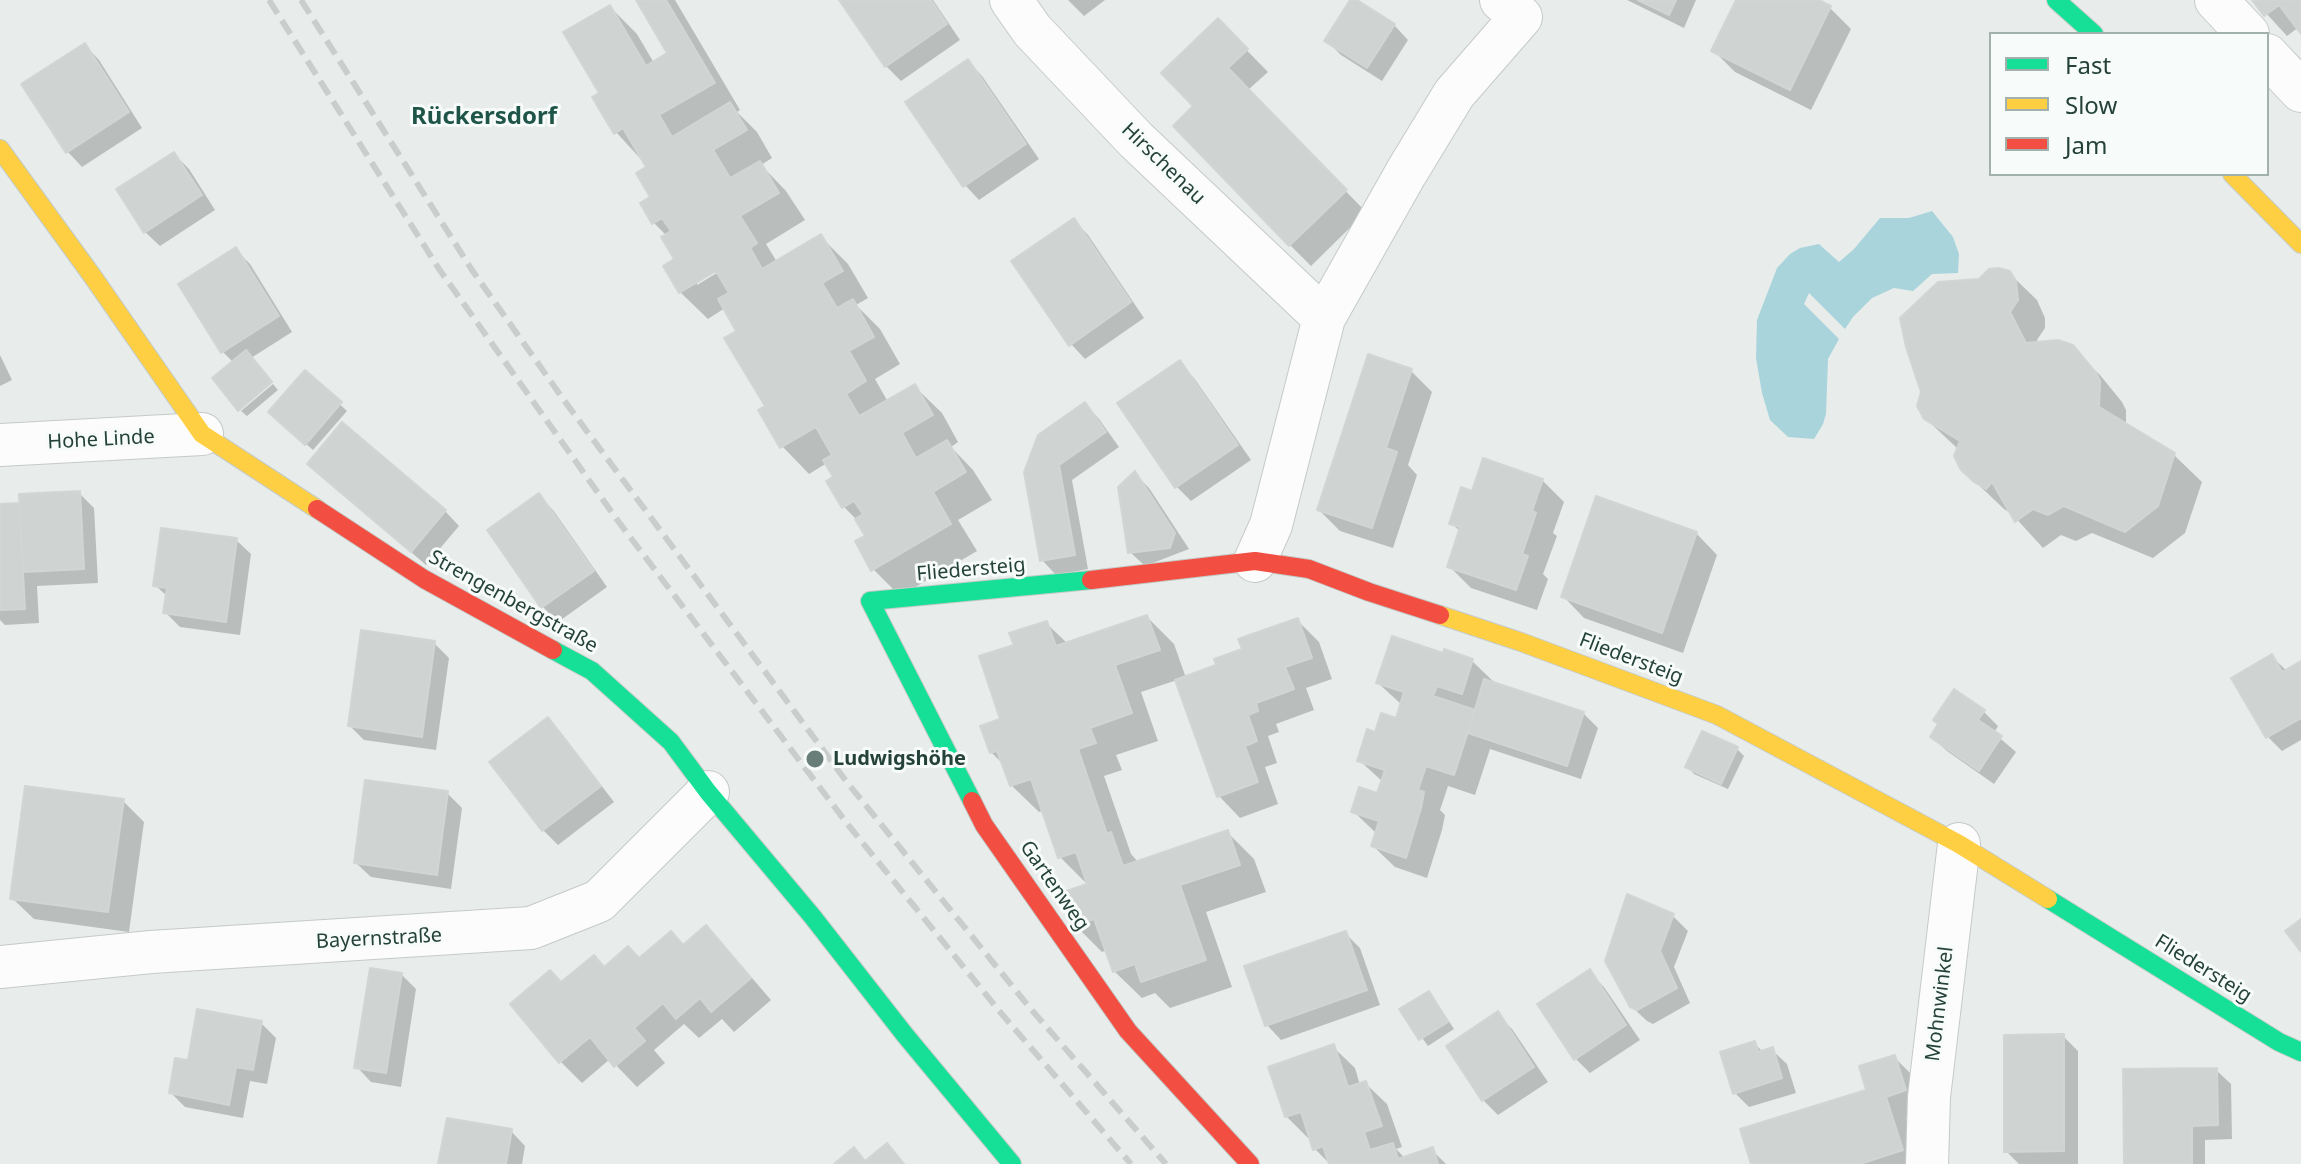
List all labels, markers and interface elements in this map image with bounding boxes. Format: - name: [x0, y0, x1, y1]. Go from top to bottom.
- legend: [1989, 32, 2269, 176]
- text: Fast: [2065, 48, 2111, 81]
- text: Slow: [2065, 88, 2117, 121]
- district label: Rückersdorf: [411, 103, 557, 131]
- street label: Hirschenau: [1116, 118, 1210, 210]
- text: Jam: [2065, 128, 2107, 161]
- street label: Hohe Linde: [47, 425, 155, 455]
- street label: Strengenbergstraße: [424, 546, 602, 658]
- street label: Fliedersteig: [915, 553, 1027, 587]
- street label: Fliedersteig: [1576, 628, 1686, 690]
- place label: Ludwigshöhe: [833, 747, 966, 771]
- marker: Ludwigshöhe: [804, 748, 826, 770]
- street label: Gartenweg: [1014, 836, 1094, 936]
- street label: Bayernstraße: [315, 924, 443, 954]
- street label: Fliedersteig: [2150, 930, 2256, 1008]
- street label: Mohnwinkel: [1921, 945, 1959, 1063]

